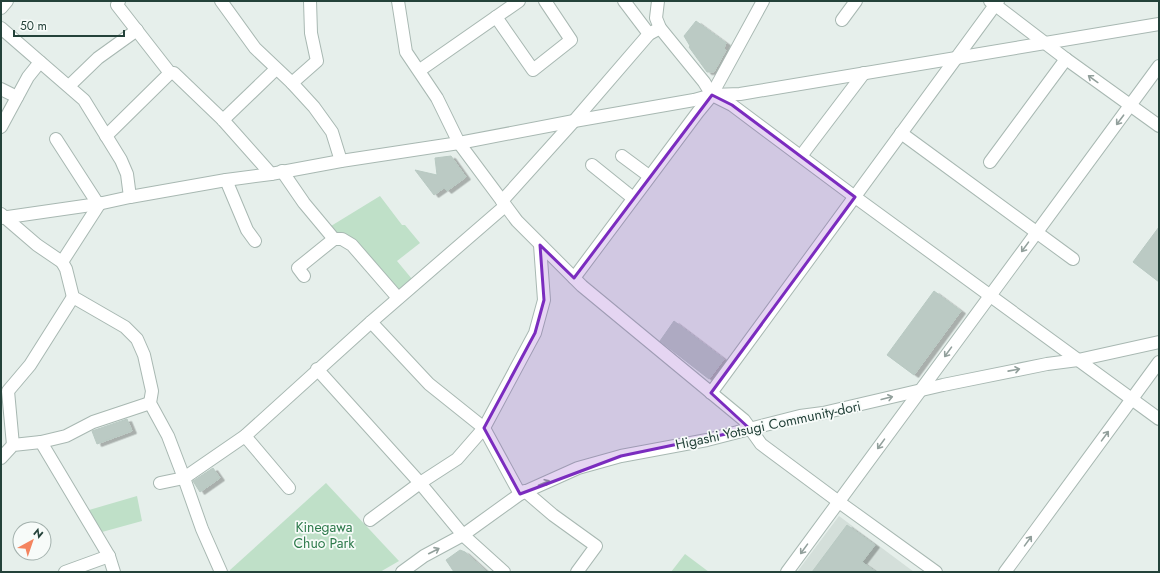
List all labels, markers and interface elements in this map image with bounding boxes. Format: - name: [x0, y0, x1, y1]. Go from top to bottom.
- scale bar: [14, 12, 124, 38]
- text: 50 m: [20, 17, 47, 35]
- one-way arrow: [1088, 75, 1099, 83]
- one-way arrow: [1116, 115, 1124, 126]
- one-way arrow: [1021, 242, 1030, 253]
- one-way arrow: [944, 346, 953, 357]
- one-way arrow: [1007, 366, 1020, 374]
- one-way arrow: [880, 394, 893, 402]
- street label: Higashi Yotsugi Community-dori: [673, 396, 863, 454]
- one-way arrow: [1101, 430, 1109, 441]
- one-way arrow: [877, 439, 885, 450]
- one-way arrow: [538, 478, 550, 486]
- park label: Kinegawa Chuo Park: [293, 517, 355, 553]
- north arrow: [12, 521, 52, 561]
- text: N: [30, 524, 47, 542]
- one-way arrow: [1024, 535, 1032, 546]
- one-way arrow: [800, 543, 808, 554]
- one-way arrow: [428, 547, 440, 554]

